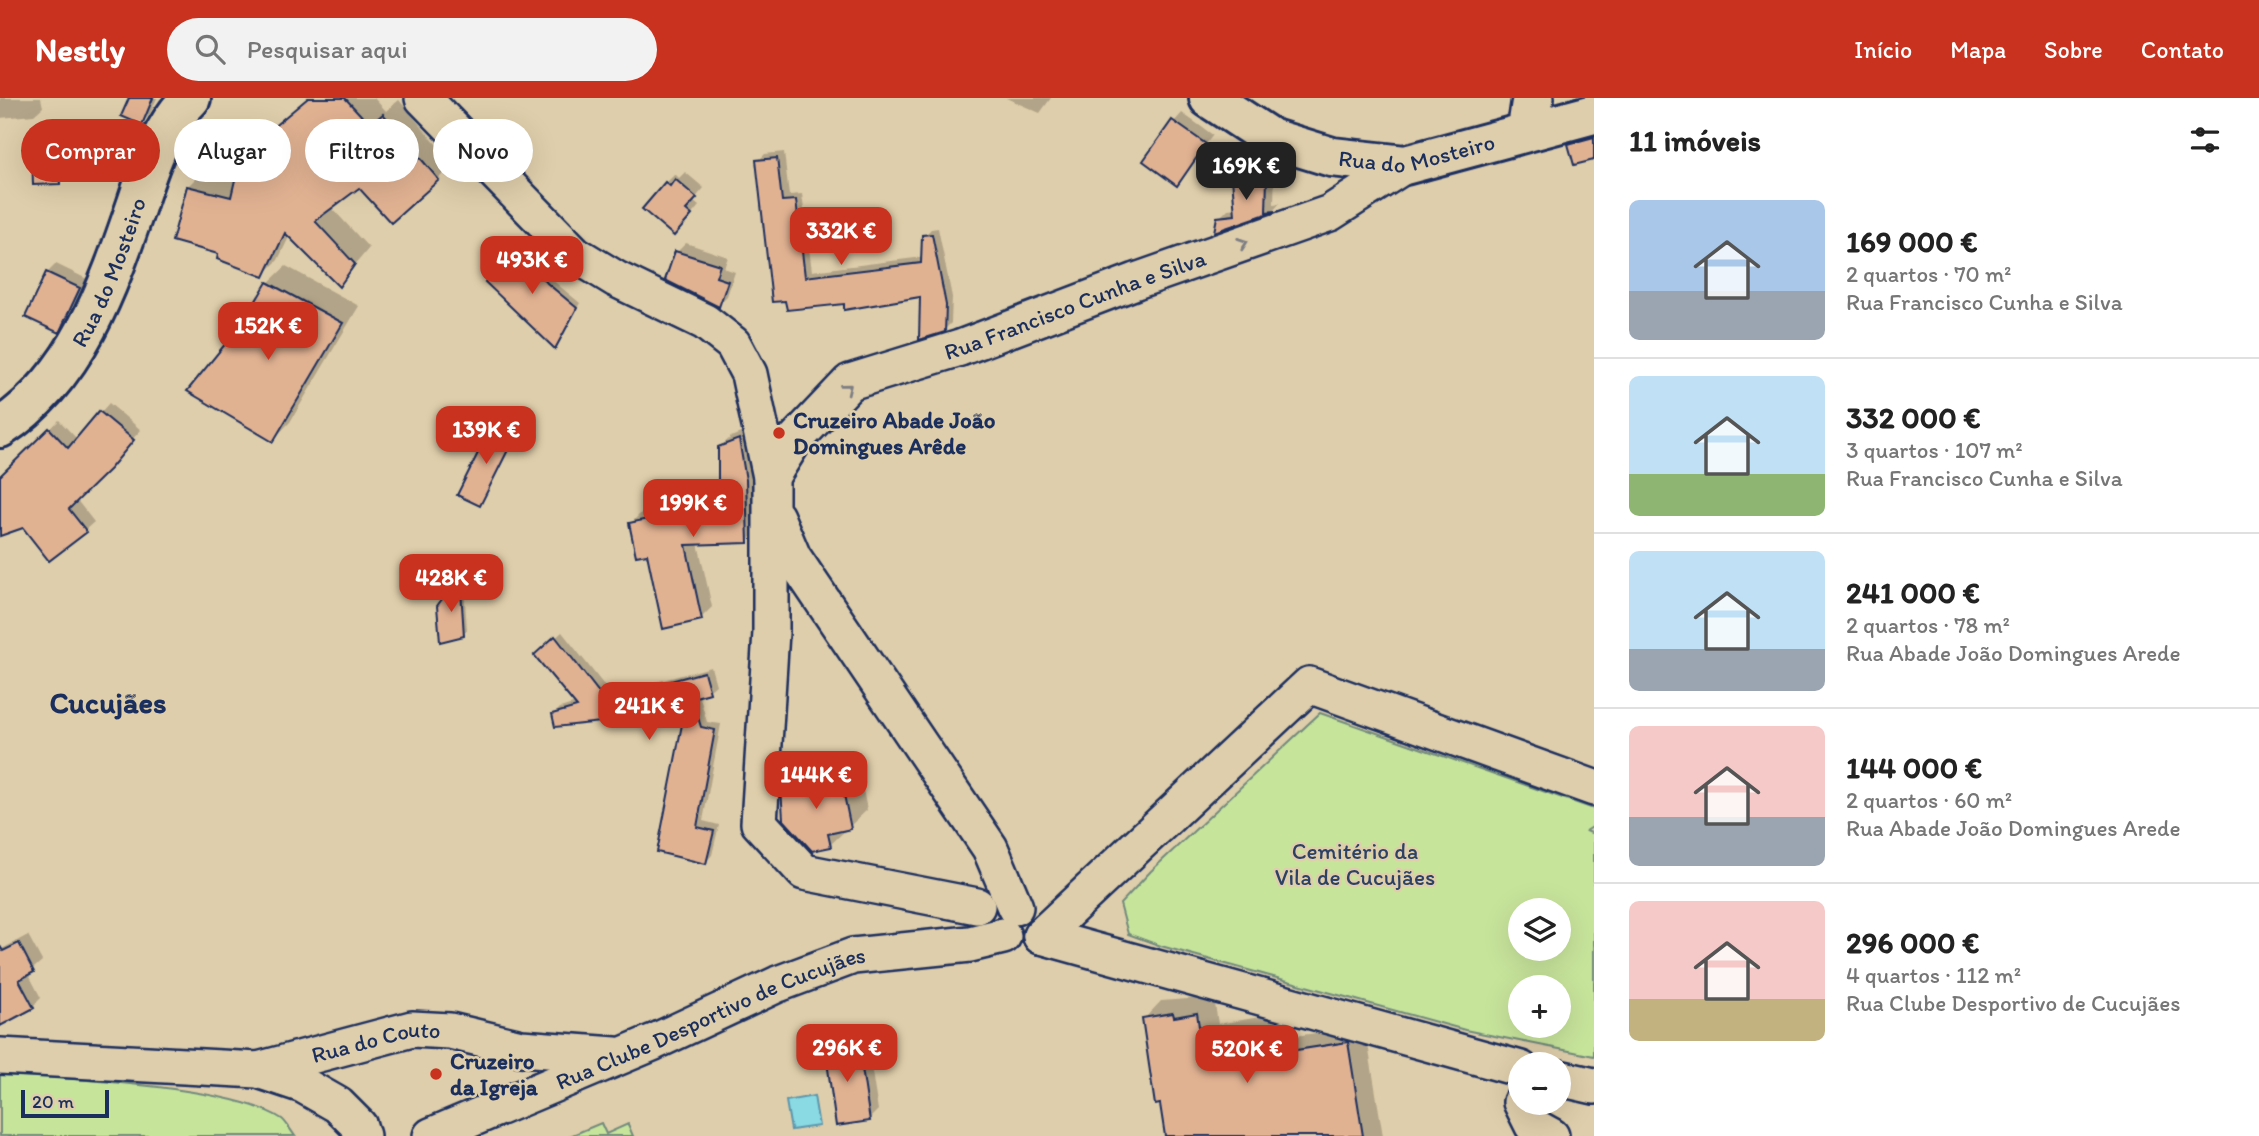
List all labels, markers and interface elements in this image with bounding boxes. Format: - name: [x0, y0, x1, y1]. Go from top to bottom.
- search box: [167, 18, 657, 81]
- text: Nestly: [35, 30, 125, 69]
- icon: search: [191, 30, 229, 68]
- text: Pesquisar aqui: [247, 33, 408, 65]
- text: Início: [1854, 35, 1912, 64]
- text: Mapa: [1950, 35, 2006, 64]
- text: Sobre: [2044, 35, 2103, 64]
- text: Contato: [2141, 35, 2224, 64]
- chip: Comprar: [21, 119, 160, 182]
- chip: Alugar: [174, 119, 291, 182]
- chip: Filtros: [305, 119, 419, 182]
- chip: Novo: [433, 119, 533, 182]
- icon: filters: [2186, 121, 2224, 159]
- text: 11 imóveis: [1629, 122, 1761, 159]
- street label: Rua do Mosteiro: [1337, 127, 1498, 179]
- pin: 169K €: [1189, 142, 1303, 202]
- text: 169K €: [1212, 151, 1280, 179]
- street label: Rua do Mosteiro: [65, 194, 152, 352]
- pin: 332K €: [784, 208, 898, 267]
- text: 332K €: [806, 216, 876, 244]
- text: 169 000 €: [1846, 223, 1978, 260]
- icon: home: [1685, 228, 1769, 312]
- pin: 493K €: [475, 236, 589, 296]
- one-way arrow: [1237, 237, 1249, 251]
- street label: Rua Francisco Cunha e Silva: [941, 244, 1209, 366]
- text: 493K €: [496, 245, 568, 273]
- text: 2 quartos · 70 m²: [1846, 260, 2011, 288]
- text: Rua Francisco Cunha e Silva: [1846, 288, 2123, 316]
- pin: 152K €: [211, 302, 325, 362]
- text: 152K €: [234, 311, 302, 339]
- one-way arrow: [839, 384, 851, 397]
- text: 332 000 €: [1846, 399, 1981, 436]
- icon: home: [1685, 404, 1769, 488]
- pin: 139K €: [429, 406, 543, 466]
- place label: Cruzeiro Abade João Domingues Arêde: [793, 406, 996, 460]
- text: 139K €: [452, 415, 520, 443]
- marker: Cruzeiro Abade João Domingues Arêde: [771, 425, 787, 441]
- text: 3 quartos · 107 m²: [1846, 436, 2023, 464]
- text: Rua Francisco Cunha e Silva: [1846, 464, 2123, 492]
- pin: 199K €: [636, 480, 750, 539]
- text: 199K €: [659, 488, 727, 516]
- pin: 428K €: [394, 554, 508, 614]
- text: 428K €: [415, 563, 487, 591]
- text: 241 000 €: [1846, 574, 1980, 611]
- icon: home: [1685, 579, 1769, 663]
- text: 2 quartos · 78 m²: [1846, 611, 2010, 639]
- text: Rua Abade João Domingues Arede: [1846, 639, 2181, 667]
- pin: 241K €: [592, 682, 706, 742]
- district label: Cucujães: [49, 684, 167, 721]
- text: 241K €: [614, 691, 684, 719]
- text: 144 000 €: [1846, 749, 1982, 786]
- pin: 144K €: [759, 752, 873, 811]
- icon: home: [1685, 754, 1769, 838]
- text: 144K €: [780, 760, 852, 788]
- text: 2 quartos · 60 m²: [1846, 786, 2012, 814]
- text: Rua Abade João Domingues Arede: [1846, 814, 2181, 842]
- park label: Cemitério da Vila de Cucujães: [1275, 837, 1435, 891]
- map controls: [1508, 898, 1571, 1115]
- button: layers: [1508, 898, 1571, 961]
- text: 296 000 €: [1846, 924, 1979, 961]
- icon: home: [1685, 929, 1769, 1013]
- street label: Rua Clube Desportivo de Cucujães: [551, 941, 867, 1096]
- text: 4 quartos · 112 m²: [1846, 961, 2021, 989]
- button: +: [1508, 975, 1571, 1038]
- text: Rua Clube Desportivo de Cucujães: [1846, 989, 2181, 1017]
- street label: Rua do Couto: [308, 1015, 441, 1069]
- pin: 296K €: [790, 1024, 904, 1084]
- pin: 520K €: [1190, 1026, 1304, 1085]
- text: 296K €: [812, 1033, 882, 1061]
- text: 520K €: [1211, 1034, 1283, 1062]
- place label: Cruzeiro da Igreja: [450, 1047, 539, 1101]
- button: −: [1508, 1052, 1571, 1115]
- marker: Cruzeiro da Igreja: [428, 1066, 444, 1082]
- scale bar: [21, 1087, 108, 1119]
- text: 20 m: [32, 1090, 74, 1113]

